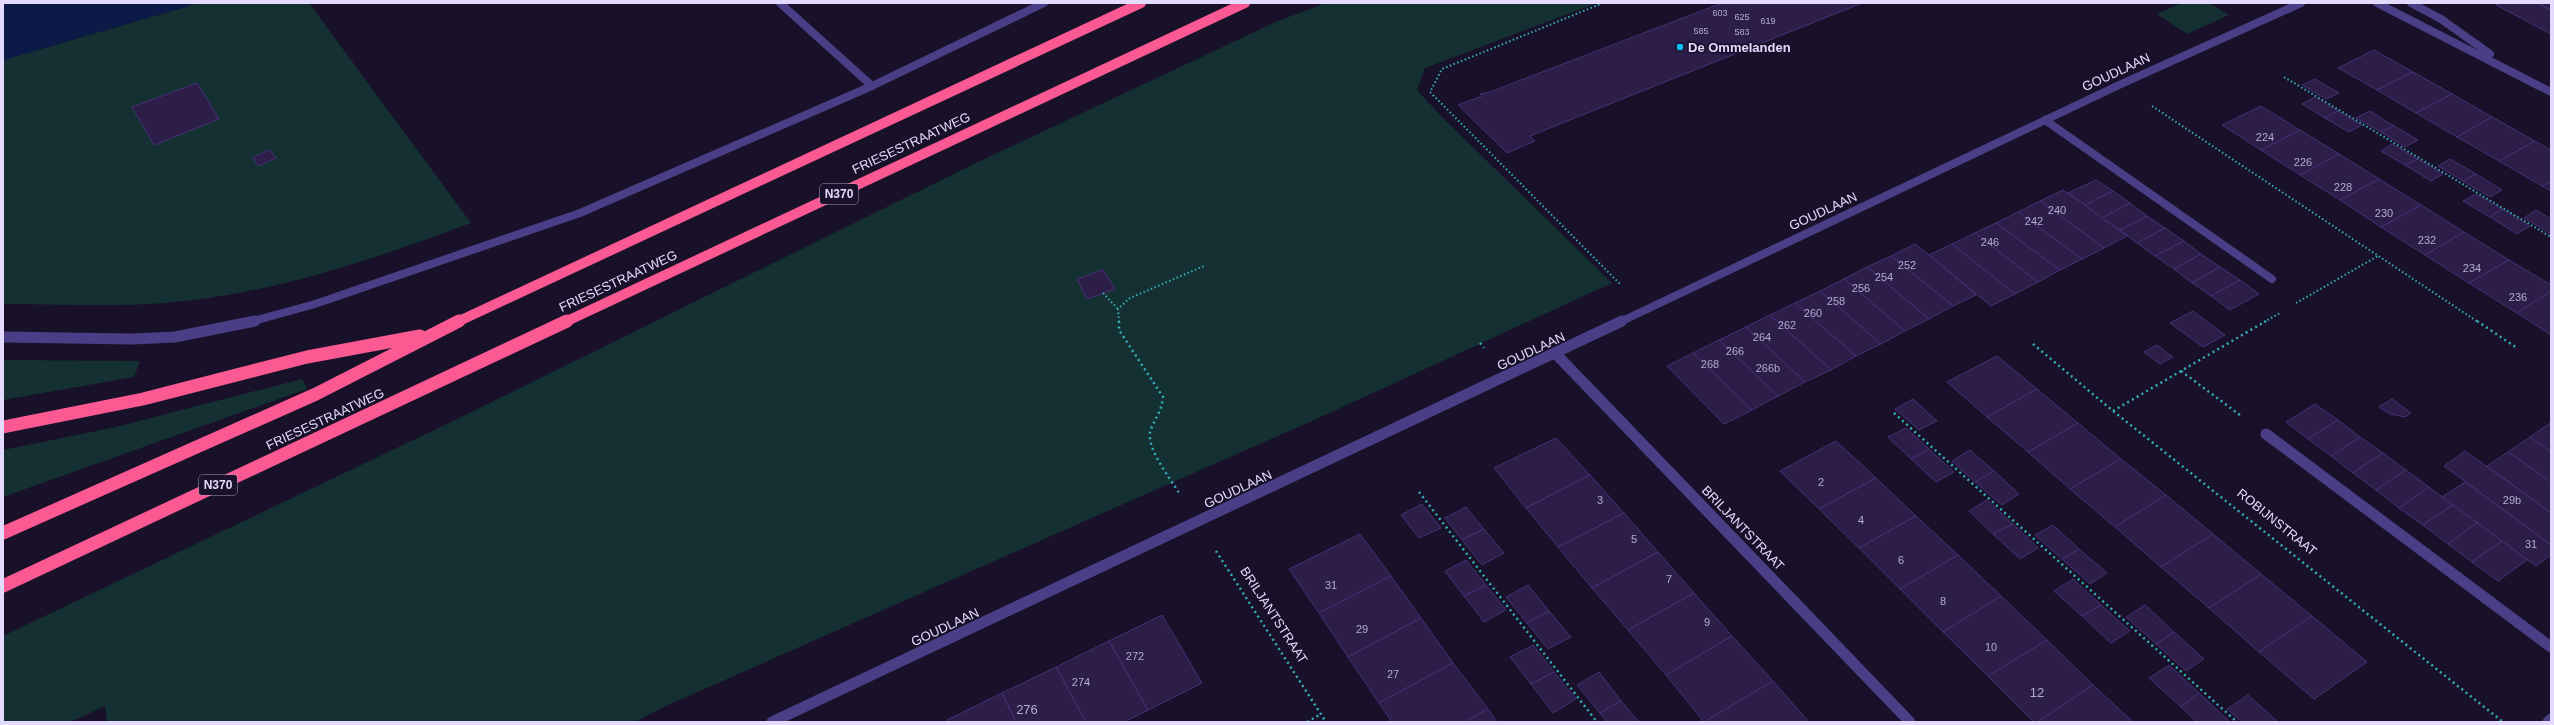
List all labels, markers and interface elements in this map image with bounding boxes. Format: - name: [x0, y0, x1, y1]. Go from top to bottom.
- house number: 603: [1712, 8, 1728, 18]
- house number: 625: [1734, 12, 1750, 22]
- house number: 619: [1760, 16, 1776, 26]
- house number: 585: [1693, 26, 1709, 36]
- house number: 583: [1734, 27, 1750, 37]
- place label: De Ommelanden: [1688, 40, 1791, 55]
- marker: De Ommelanden: [1675, 42, 1685, 52]
- street label: GOUDLAAN: [2080, 50, 2152, 94]
- street label: FRIESESTRAATWEG: [850, 109, 972, 177]
- house number: 224: [2256, 131, 2274, 143]
- house number: 226: [2294, 156, 2312, 168]
- house number: 228: [2334, 181, 2352, 193]
- road number: N370: [820, 184, 858, 204]
- street label: GOUDLAAN: [1787, 189, 1859, 233]
- house number: 240: [2048, 204, 2066, 216]
- house number: 230: [2375, 207, 2393, 219]
- house number: 242: [2025, 215, 2043, 227]
- house number: 232: [2418, 234, 2436, 246]
- house number: 246: [1981, 236, 1999, 248]
- street label: FRIESESTRAATWEG: [557, 247, 679, 315]
- house number: 252: [1898, 259, 1916, 271]
- house number: 234: [2463, 262, 2481, 274]
- house number: 254: [1875, 271, 1893, 283]
- house number: 256: [1852, 282, 1870, 294]
- house number: 236: [2509, 291, 2527, 303]
- house number: 258: [1827, 295, 1845, 307]
- house number: 260: [1804, 307, 1822, 319]
- house number: 262: [1778, 319, 1796, 331]
- street label: GOUDLAAN: [1495, 329, 1567, 373]
- house number: 264: [1753, 331, 1771, 343]
- house number: 266: [1726, 345, 1744, 357]
- house number: 268: [1701, 358, 1719, 370]
- house number: 266b: [1756, 362, 1780, 374]
- street label: FRIESESTRAATWEG: [264, 385, 386, 453]
- street label: GOUDLAAN: [1202, 467, 1274, 511]
- road number: N370: [199, 475, 237, 495]
- house number: 2: [1818, 476, 1824, 488]
- street label: BRILJANTSTRAAT: [1699, 483, 1787, 573]
- street label: ROBIJNSTRAAT: [2234, 485, 2320, 559]
- house number: 3: [1597, 494, 1603, 506]
- house number: 29b: [2503, 494, 2521, 506]
- house number: 4: [1858, 514, 1864, 526]
- house number: 5: [1631, 533, 1637, 545]
- house number: 31: [2525, 538, 2537, 550]
- house number: 6: [1898, 554, 1904, 566]
- street label: BRILJANTSTRAAT: [1237, 564, 1311, 666]
- house number: 7: [1666, 573, 1672, 585]
- house number: 31: [1325, 579, 1337, 591]
- house number: 8: [1940, 595, 1946, 607]
- street label: GOUDLAAN: [909, 605, 981, 649]
- house number: 9: [1704, 616, 1710, 628]
- house number: 29: [1356, 623, 1368, 635]
- house number: 10: [1985, 641, 1997, 653]
- house number: 272: [1126, 650, 1144, 662]
- house number: 27: [1387, 668, 1399, 680]
- house number: 274: [1072, 676, 1090, 688]
- house number: 12: [2030, 685, 2044, 700]
- house number: 276: [1016, 702, 1038, 717]

